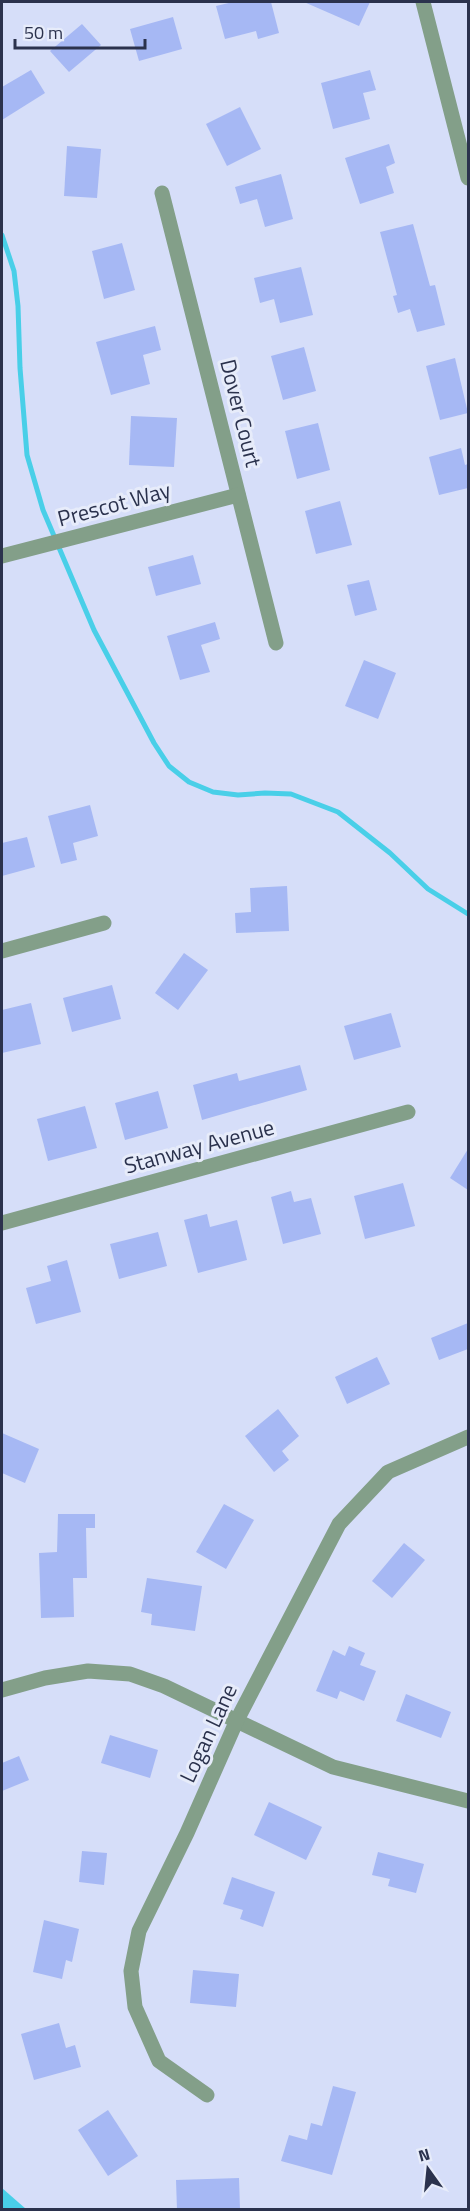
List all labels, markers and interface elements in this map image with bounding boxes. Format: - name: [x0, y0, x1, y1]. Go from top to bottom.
- scale bar: [15, 12, 146, 50]
- text: 50 m: [24, 19, 63, 46]
- street label: Dover Court: [211, 356, 271, 471]
- street label: Prescot Way: [54, 472, 175, 535]
- street label: Stanway Avenue: [120, 1110, 278, 1182]
- street label: Logan Lane: [170, 1678, 246, 1788]
- north arrow: [398, 2139, 458, 2199]
- text: N: [416, 2141, 433, 2168]

